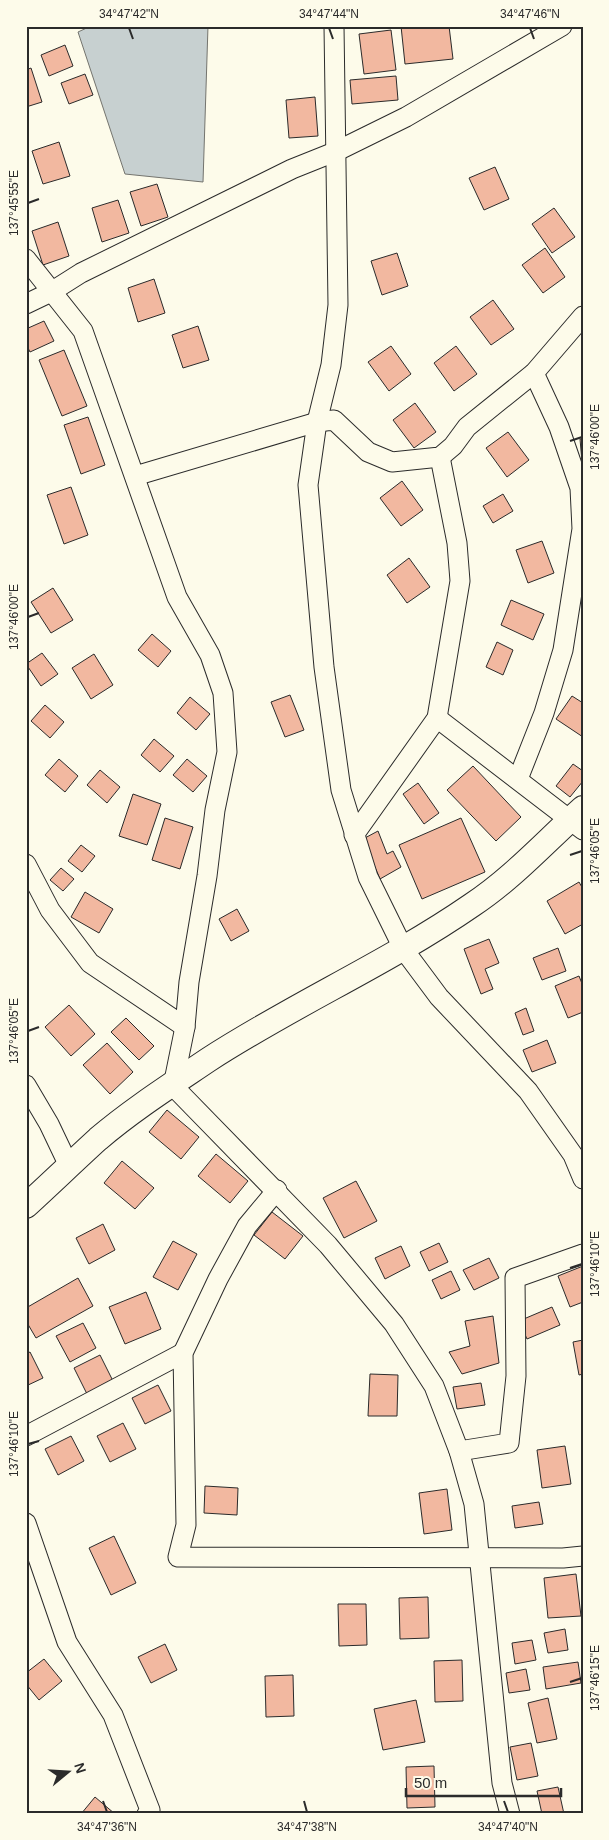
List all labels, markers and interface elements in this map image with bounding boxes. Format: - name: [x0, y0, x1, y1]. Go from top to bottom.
- text: 34°47'42"N: [99, 7, 159, 21]
- text: 34°47'44"N: [299, 7, 359, 21]
- text: 34°47'46"N: [500, 7, 560, 21]
- text: 137°45'55"E: [7, 170, 21, 236]
- text: 137°46'00"E: [588, 404, 602, 470]
- text: 137°46'00"E: [7, 584, 21, 650]
- text: 137°46'05"E: [588, 818, 602, 884]
- text: 137°46'05"E: [7, 998, 21, 1064]
- text: 137°46'10"E: [588, 1231, 602, 1297]
- text: 137°46'10"E: [7, 1411, 21, 1477]
- text: 137°46'15"E: [588, 1645, 602, 1711]
- north arrow: [42, 1748, 92, 1798]
- text: N: [71, 1761, 90, 1775]
- scale bar: [406, 1765, 562, 1797]
- text: 50 m: [414, 1774, 447, 1791]
- text: 34°47'36"N: [77, 1820, 137, 1834]
- text: 34°47'38"N: [277, 1820, 337, 1834]
- text: 34°47'40"N: [478, 1820, 538, 1834]

